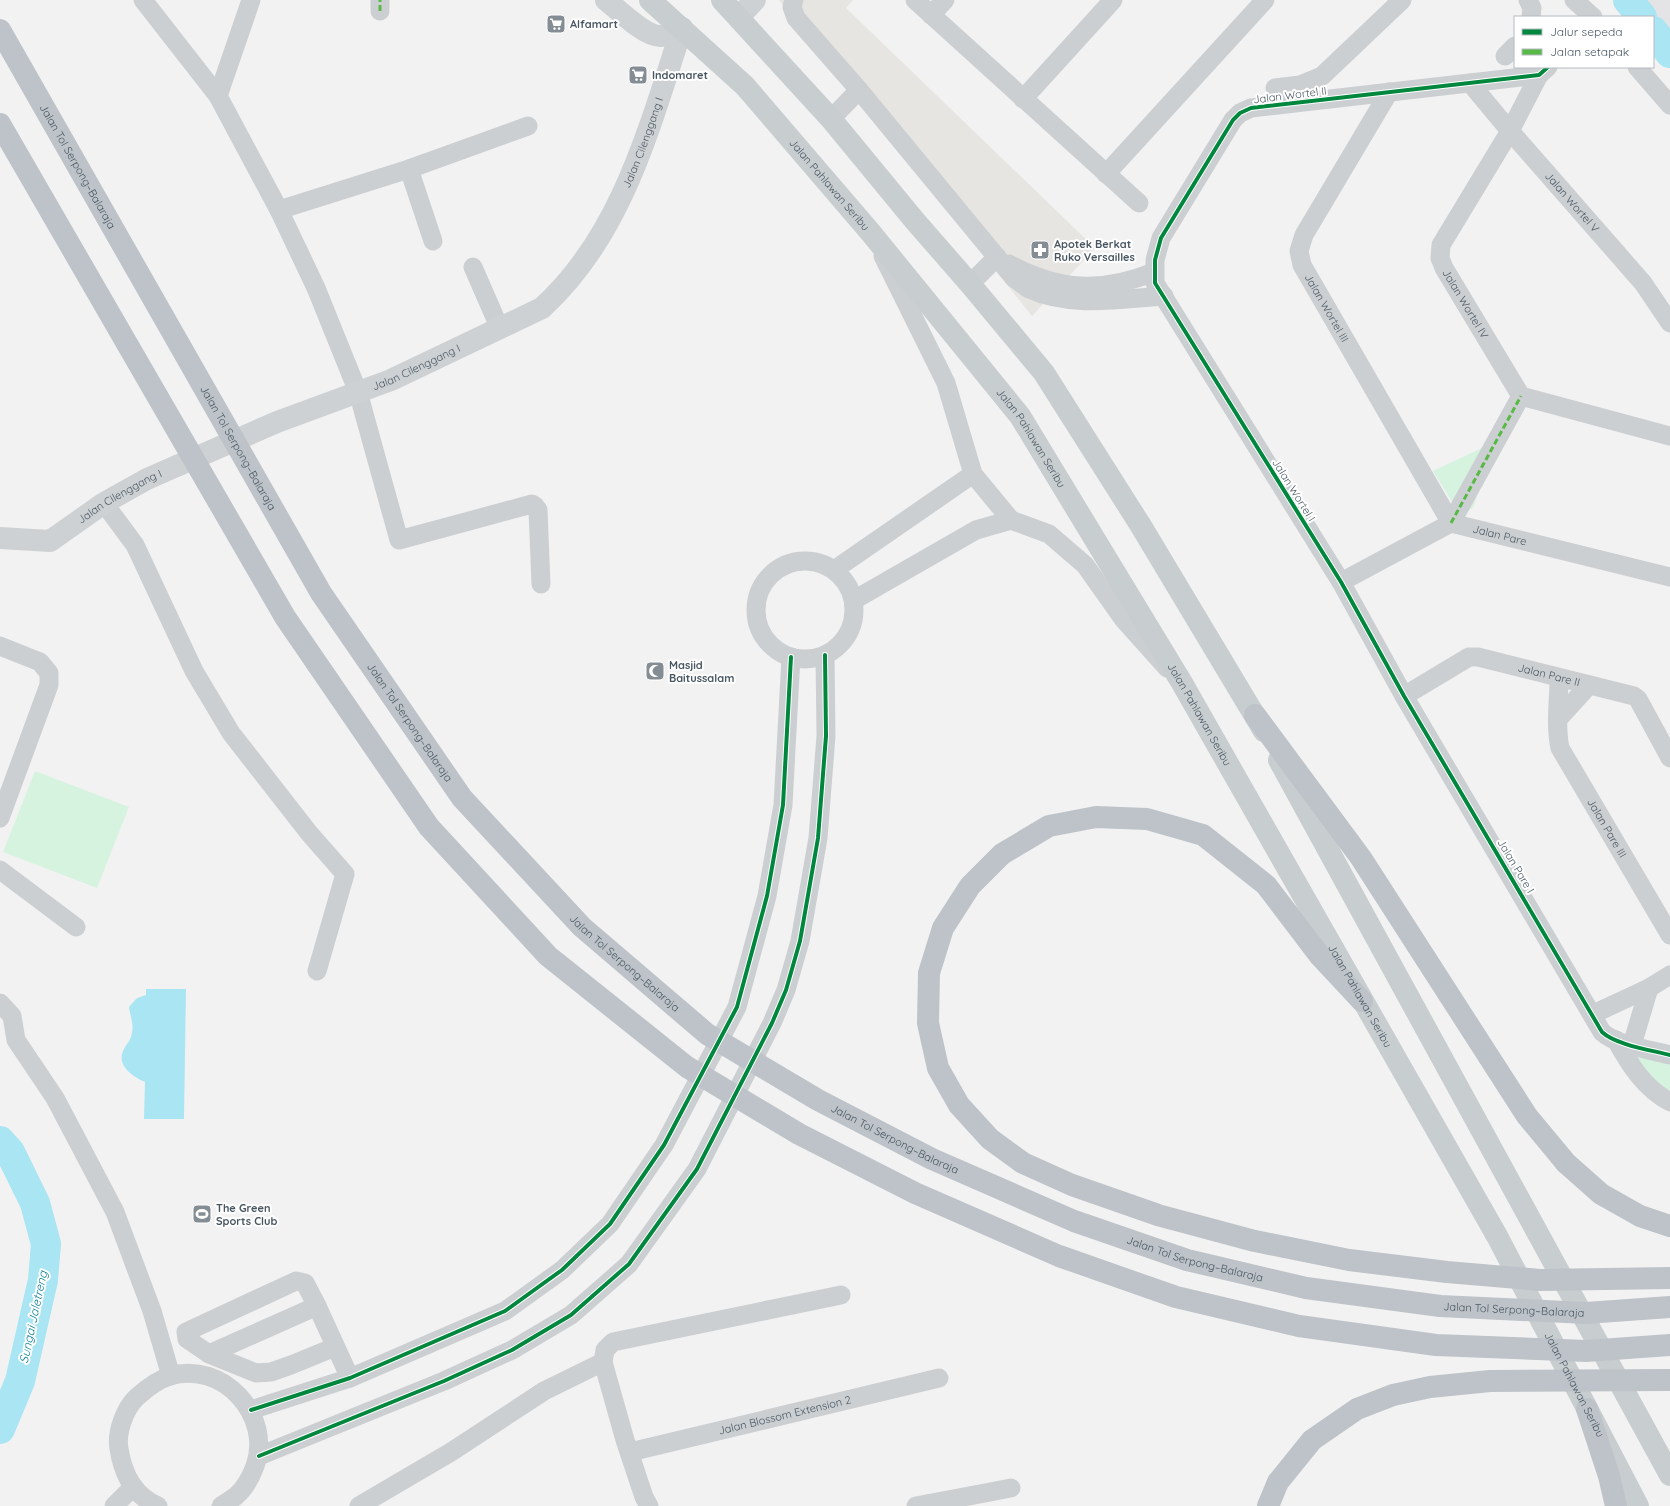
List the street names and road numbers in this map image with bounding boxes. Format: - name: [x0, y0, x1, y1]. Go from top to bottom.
- street label: Jalan Wortel II: [1253, 84, 1327, 106]
- street label: Jalan Cilenggang I: [619, 96, 666, 190]
- street label: Jalan Tol Serpong–Balaraja: [37, 102, 119, 231]
- street label: Jalan Pahlawan Seribu: [786, 136, 873, 233]
- street label: Jalan Wortel V: [1542, 169, 1602, 235]
- street label: Jalan Wortel IV: [1439, 267, 1492, 341]
- street label: Jalan Wortel III: [1302, 271, 1352, 345]
- street label: Jalan Cilenggang I: [370, 341, 463, 393]
- street label: Jalan Tol Serpong–Balaraja: [197, 383, 279, 513]
- street label: Jalan Pahlawan Seribu: [993, 385, 1069, 490]
- street label: Jalan Wortel I: [1269, 456, 1319, 524]
- street label: Jalan Cilenggang I: [75, 466, 164, 526]
- street label: Jalan Pare: [1471, 522, 1528, 548]
- street label: Jalan Tol Serpong–Balaraja: [364, 660, 456, 785]
- street label: Jalan Pahlawan Seribu: [1164, 660, 1235, 768]
- street label: Jalan Pare II: [1517, 660, 1581, 689]
- street label: Jalan Pare III: [1584, 796, 1630, 860]
- street label: Jalan Pare I: [1494, 836, 1538, 896]
- street label: Jalan Tol Serpong–Balaraja: [567, 911, 683, 1015]
- street label: Jalan Pahlawan Seribu: [1325, 942, 1395, 1050]
- street label: Jalan Tol Serpong–Balaraja: [829, 1101, 961, 1177]
- street label: Jalan Tol Serpong–Balaraja: [1125, 1233, 1265, 1285]
- street label: Jalan Tol Serpong–Balaraja: [1443, 1299, 1585, 1320]
- street label: Jalan Pahlawan Seribu: [1541, 1330, 1608, 1439]
- street label: Jalan Blossom Extension 2: [717, 1392, 852, 1438]

